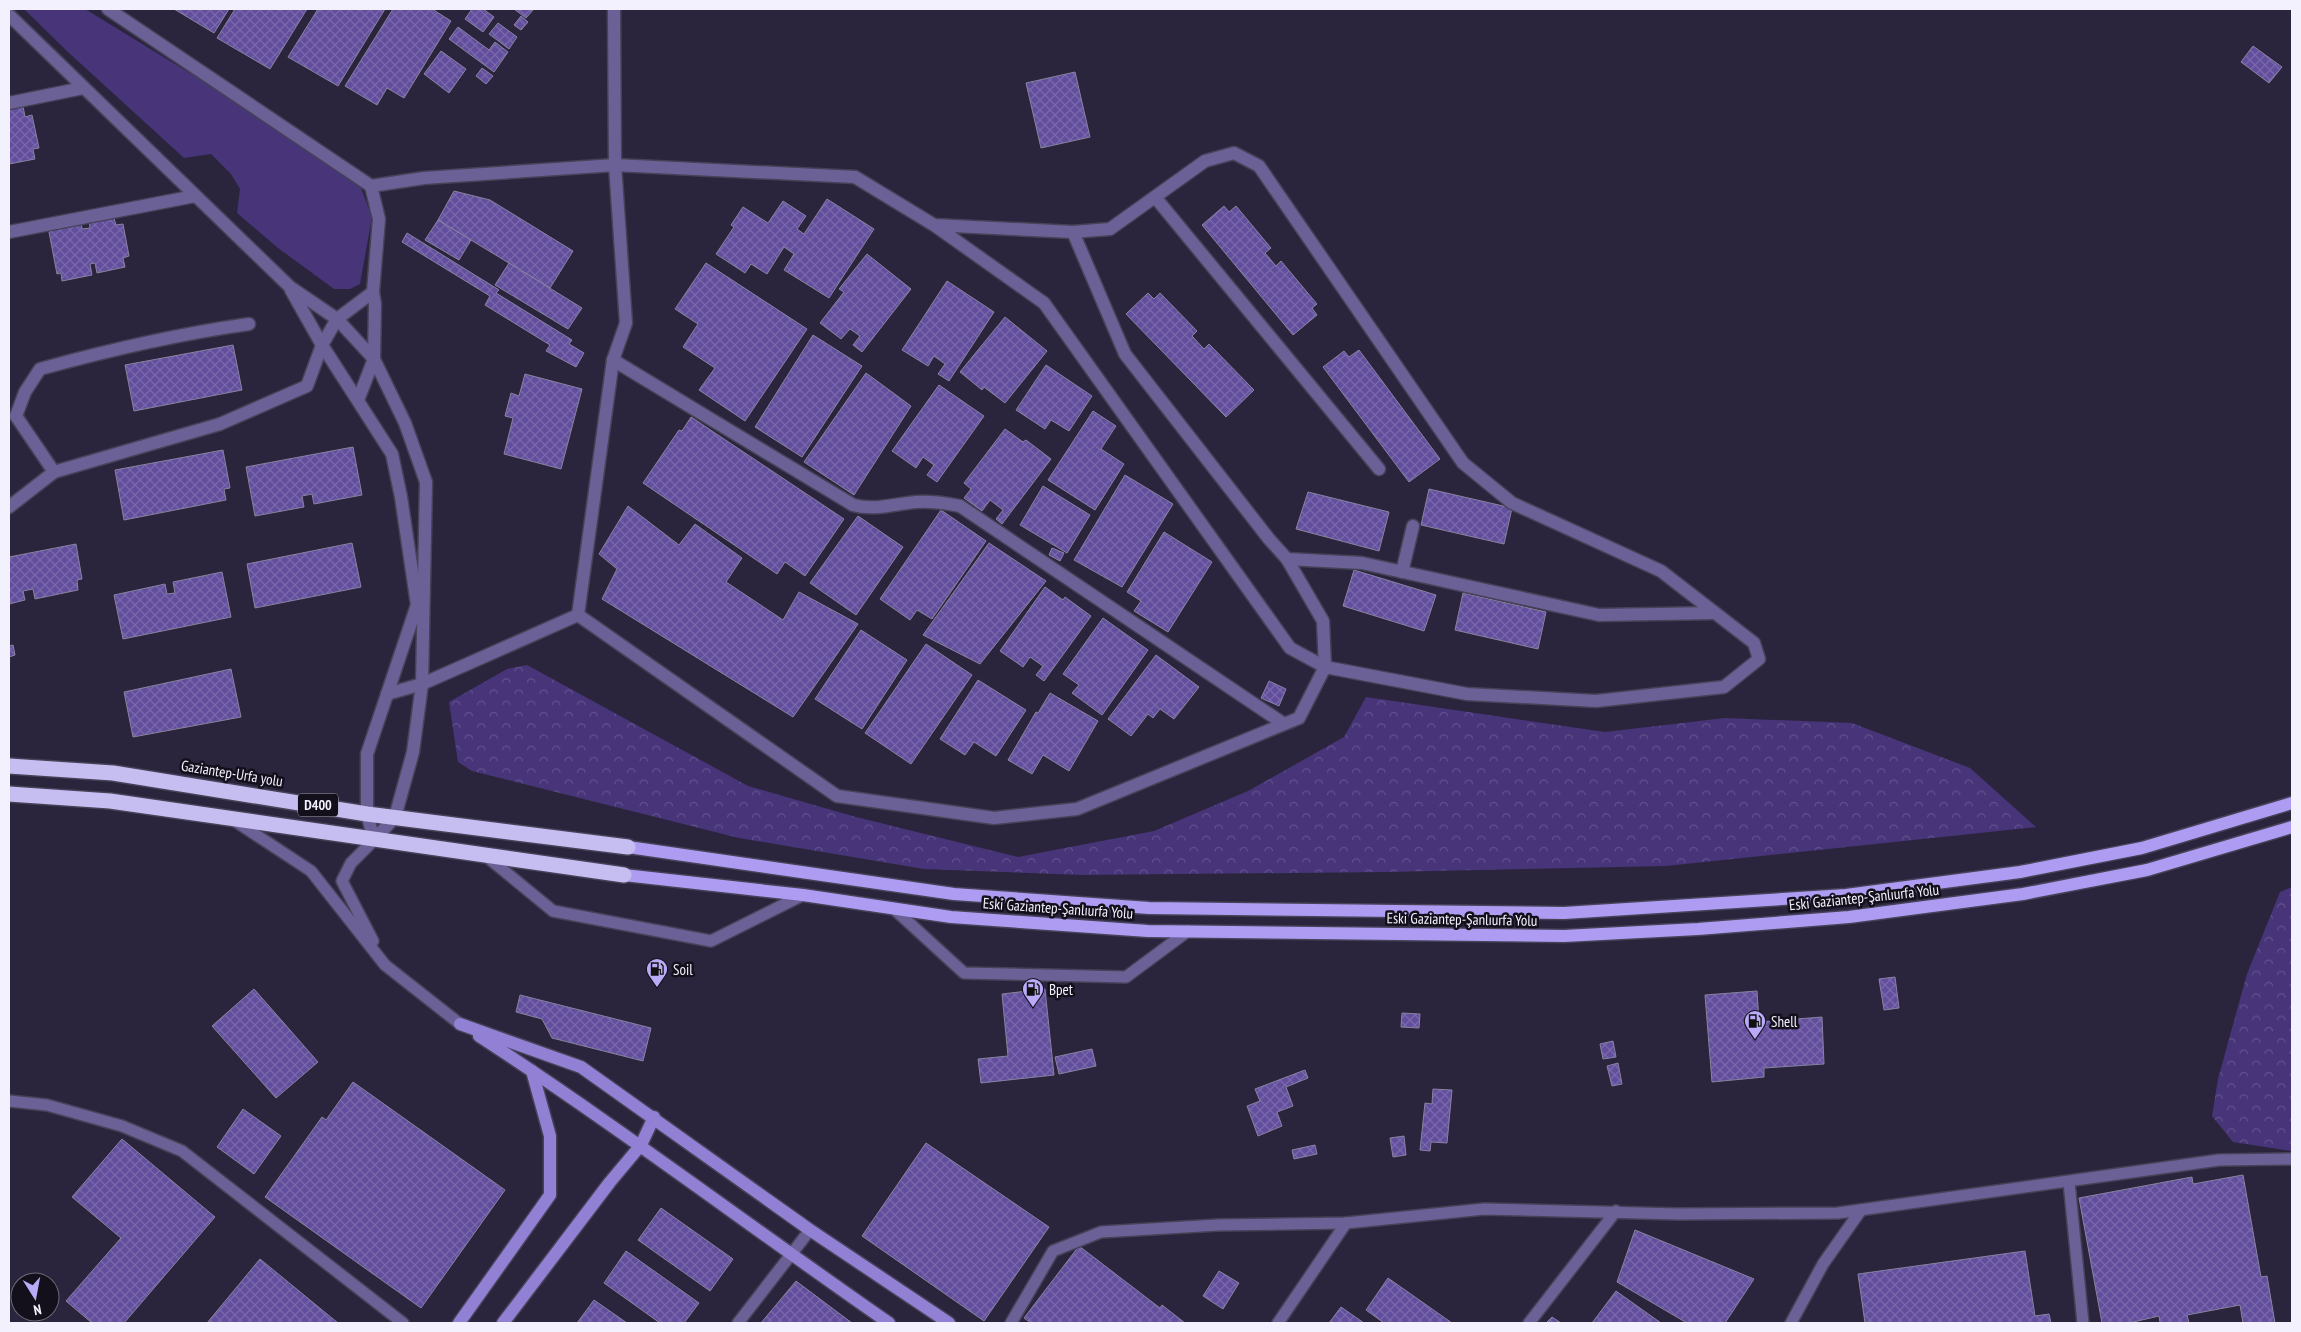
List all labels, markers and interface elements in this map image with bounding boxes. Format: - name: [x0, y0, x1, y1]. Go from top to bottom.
- street label: Gaziantep-Urfa yolu: [180, 756, 284, 790]
- road number: D400: [298, 794, 338, 816]
- street label: Eski Gaziantep-Şanlıurfa Yolu: [1788, 880, 1940, 914]
- street label: Eski Gaziantep-Şanlıurfa Yolu: [982, 893, 1134, 923]
- street label: Eski Gaziantep-Şanlıurfa Yolu: [1386, 908, 1538, 930]
- fuel station icon: Soil: [645, 957, 669, 988]
- place label: Soil: [673, 960, 693, 979]
- fuel station icon: Bpet: [1021, 977, 1045, 1008]
- place label: Bpet: [1049, 980, 1073, 999]
- fuel station icon: Shell: [1743, 1009, 1767, 1040]
- place label: Shell: [1771, 1012, 1798, 1031]
- north arrow: [10, 1272, 60, 1322]
- text: N: [32, 1300, 43, 1319]

